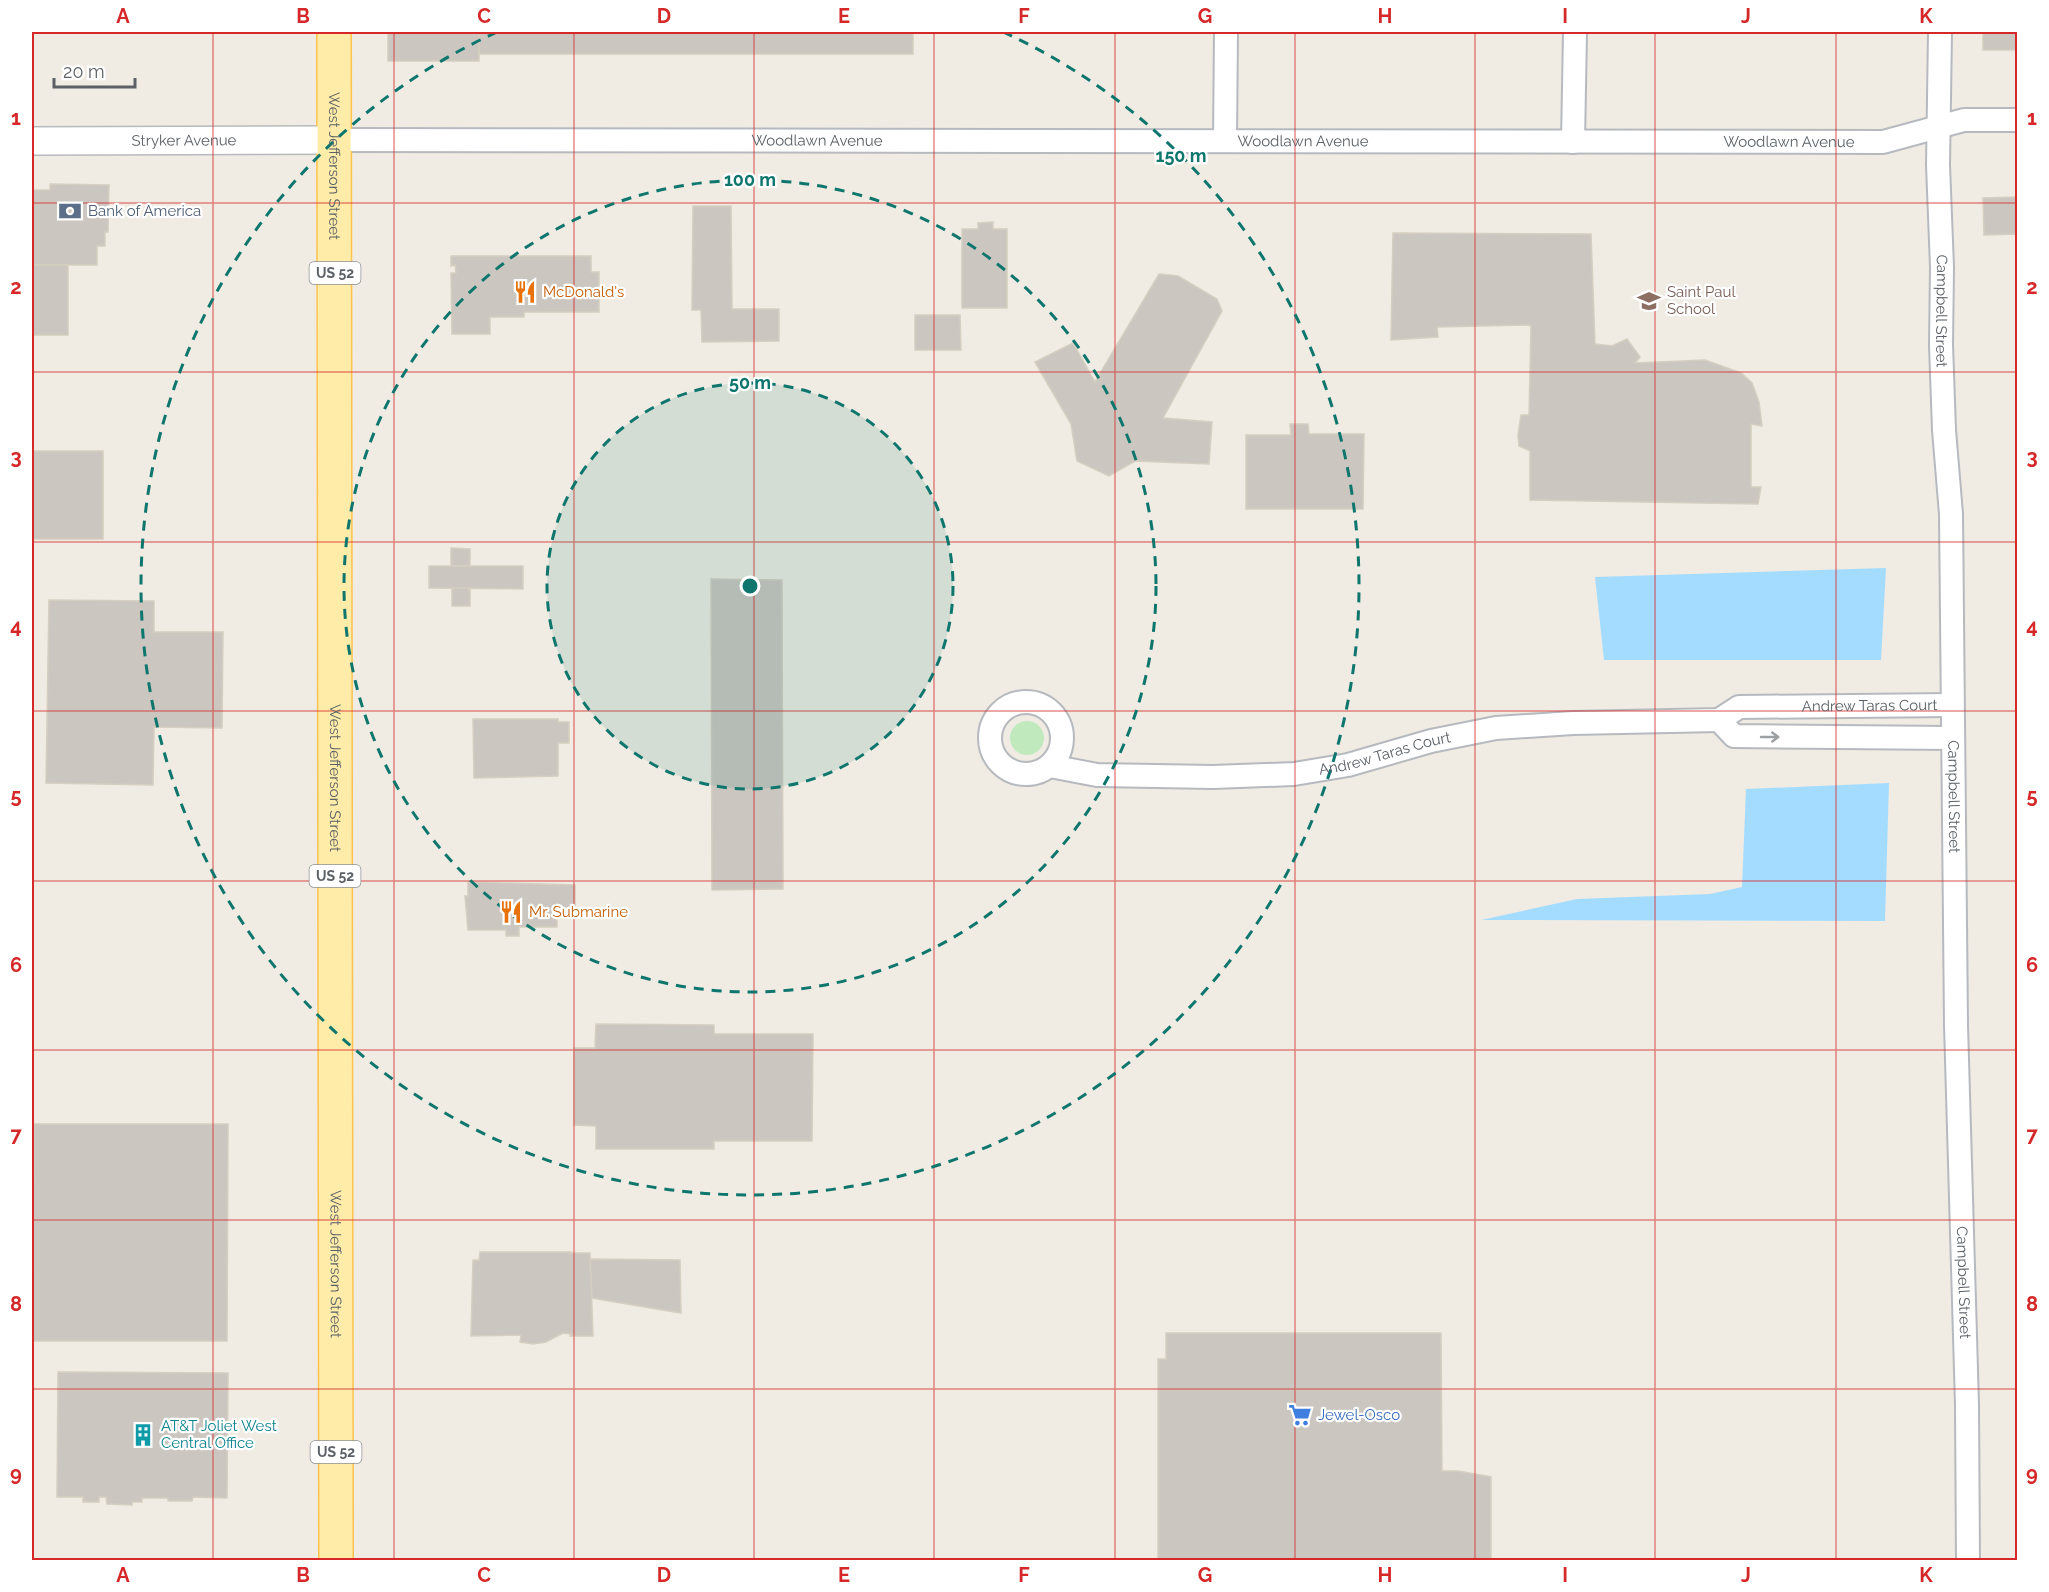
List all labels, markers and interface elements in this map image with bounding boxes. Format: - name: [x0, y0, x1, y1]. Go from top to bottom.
- text: A: [116, 4, 130, 28]
- text: B: [296, 4, 310, 28]
- text: C: [477, 4, 491, 28]
- text: D: [657, 4, 671, 28]
- text: E: [838, 4, 850, 28]
- text: F: [1018, 4, 1030, 28]
- text: G: [1198, 4, 1212, 28]
- text: H: [1378, 4, 1392, 28]
- text: I: [1562, 4, 1568, 28]
- text: J: [1741, 4, 1751, 28]
- text: K: [1919, 4, 1933, 28]
- scale bar: [54, 51, 135, 89]
- text: 20 m: [63, 61, 105, 82]
- street label: West Jefferson Street: [325, 92, 343, 240]
- text: 1: [11, 106, 21, 130]
- text: 1: [2027, 106, 2037, 130]
- street label: Stryker Avenue: [132, 131, 237, 150]
- street label: Woodlawn Avenue: [752, 132, 883, 150]
- street label: Woodlawn Avenue: [1238, 132, 1369, 150]
- street label: Woodlawn Avenue: [1724, 133, 1855, 151]
- text: 150 m: [1156, 145, 1207, 166]
- text: 100 m: [724, 169, 776, 190]
- bank icon: Bank of America: [57, 198, 83, 224]
- place label: Bank of America: [88, 202, 201, 220]
- street label: Campbell Street: [1932, 254, 1951, 368]
- road number: US 52: [310, 262, 360, 284]
- text: 2: [10, 275, 22, 299]
- text: 2: [2026, 275, 2038, 299]
- restaurant icon: McDonald's: [512, 279, 538, 305]
- place label: McDonald's: [543, 283, 624, 301]
- place label: Saint Paul School: [1667, 283, 1736, 318]
- school or university icon: Saint Paul School: [1636, 288, 1662, 314]
- text: 50 m: [729, 372, 771, 393]
- text: 3: [10, 445, 22, 469]
- text: 3: [2026, 445, 2038, 469]
- centre of rings: [740, 576, 760, 596]
- text: 4: [10, 614, 22, 638]
- text: 4: [2026, 614, 2038, 638]
- street label: Andrew Taras Court: [1802, 696, 1938, 715]
- street label: West Jefferson Street: [326, 704, 344, 852]
- street label: Andrew Taras Court: [1317, 728, 1452, 779]
- one-way arrow: [1760, 731, 1780, 743]
- street label: Campbell Street: [1944, 740, 1963, 853]
- text: 5: [10, 784, 22, 808]
- text: 5: [2026, 784, 2038, 808]
- road number: US 52: [310, 865, 360, 887]
- restaurant icon: Mr. Submarine: [498, 899, 524, 925]
- place label: Mr. Submarine: [529, 903, 628, 921]
- text: 6: [10, 953, 22, 977]
- text: 6: [2026, 953, 2038, 977]
- text: 7: [10, 1123, 22, 1147]
- text: 7: [2026, 1123, 2038, 1147]
- street label: West Jefferson Street: [327, 1190, 345, 1338]
- street label: Campbell Street: [1953, 1226, 1974, 1339]
- text: 8: [10, 1292, 22, 1316]
- text: 8: [2026, 1292, 2038, 1316]
- supermarket icon: Jewel-Osco: [1287, 1402, 1313, 1428]
- place label: Jewel-Osco: [1318, 1406, 1400, 1424]
- place label: AT&T Joliet West Central Office: [161, 1417, 277, 1452]
- building icon: AT&T Joliet West Central Office: [130, 1422, 156, 1448]
- road number: US 52: [310, 1441, 362, 1463]
- text: 9: [10, 1462, 22, 1486]
- text: 9: [2026, 1462, 2038, 1486]
- text: A: [116, 1563, 130, 1587]
- text: B: [296, 1563, 310, 1587]
- text: C: [477, 1563, 491, 1587]
- text: D: [657, 1563, 671, 1587]
- text: E: [838, 1563, 850, 1587]
- text: F: [1018, 1563, 1030, 1587]
- text: G: [1198, 1563, 1212, 1587]
- text: H: [1378, 1563, 1392, 1587]
- text: I: [1562, 1563, 1568, 1587]
- text: J: [1741, 1563, 1751, 1587]
- text: K: [1919, 1563, 1933, 1587]

